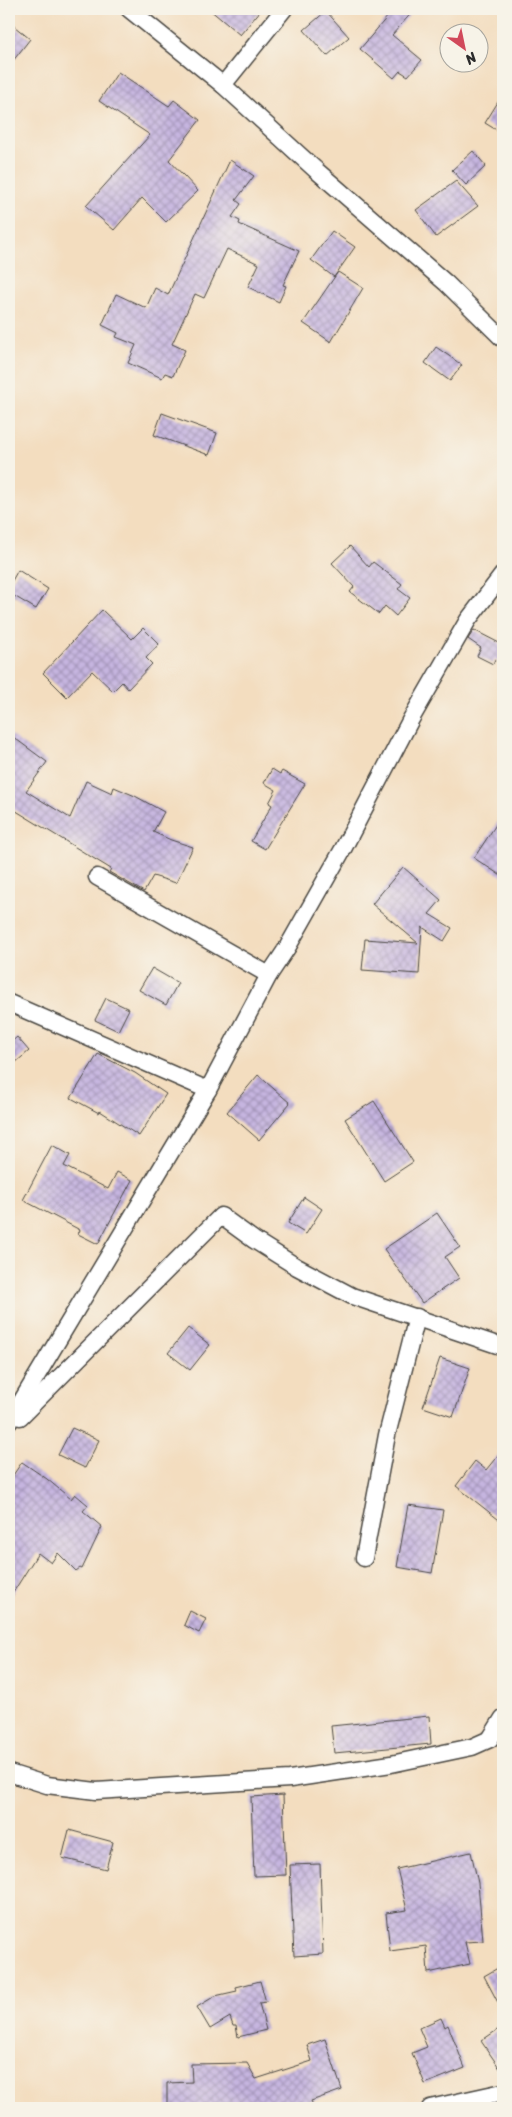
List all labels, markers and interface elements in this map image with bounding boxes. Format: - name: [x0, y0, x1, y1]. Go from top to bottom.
- north arrow: [440, 22, 490, 72]
- text: N: [460, 45, 483, 72]

